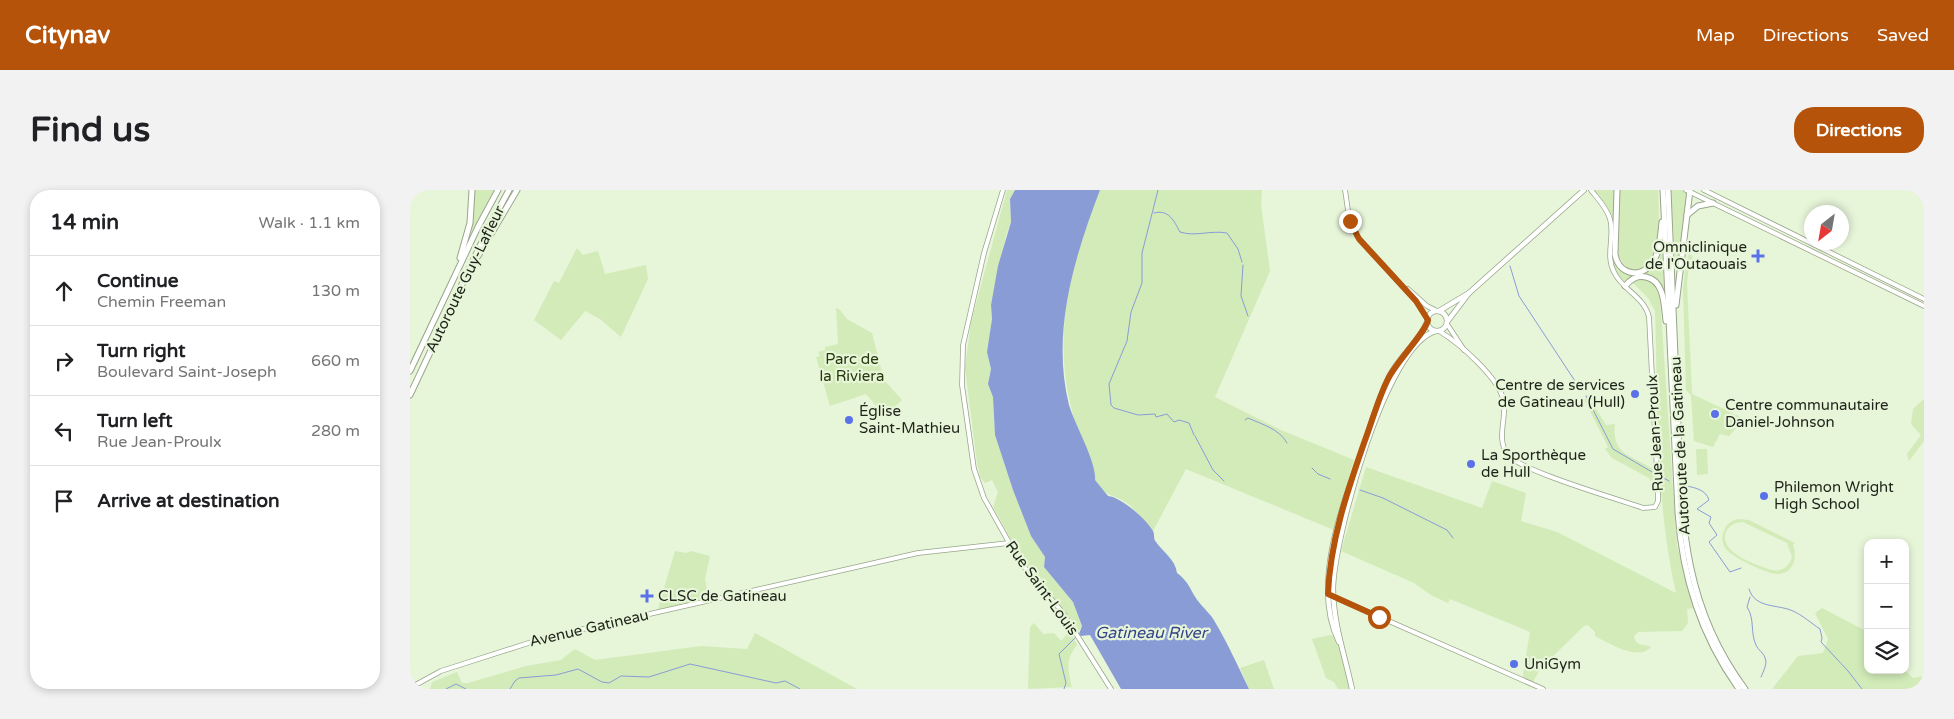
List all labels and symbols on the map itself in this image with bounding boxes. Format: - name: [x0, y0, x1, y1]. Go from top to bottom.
- street label: Autoroute Guy-Lafleur: [422, 202, 508, 355]
- north arrow: [1804, 205, 1849, 250]
- route end: [1339, 210, 1362, 233]
- place label: Omniclinique de l'Outaouais: [1645, 238, 1747, 273]
- marker: Omniclinique de l'Outaouais: [1751, 249, 1765, 263]
- park label: Parc de la Riviera: [820, 350, 884, 385]
- street label: Autoroute de la Gatineau: [1666, 356, 1694, 536]
- street label: Rue Jean-Proulx: [1643, 374, 1667, 492]
- place label: Centre de services de Gatineau (Hull): [1495, 376, 1625, 411]
- marker: Centre de services de Gatineau (Hull): [1629, 388, 1641, 400]
- place label: Centre communautaire Daniel-Johnson: [1725, 396, 1889, 431]
- place label: Église Saint-Mathieu: [859, 402, 960, 437]
- marker: Centre communautaire Daniel-Johnson: [1709, 408, 1721, 420]
- marker: Église Saint-Mathieu: [843, 414, 855, 426]
- place label: La Sporthèque de Hull: [1481, 446, 1586, 481]
- marker: La Sporthèque de Hull: [1465, 458, 1477, 470]
- place label: Philemon Wright High School: [1774, 478, 1894, 513]
- marker: Philemon Wright High School: [1758, 490, 1770, 502]
- street label: Rue Saint-Louis: [1002, 537, 1082, 639]
- place label: CLSC de Gatineau: [658, 587, 787, 605]
- marker: CLSC de Gatineau: [640, 589, 654, 603]
- street label: Avenue Gatineau: [528, 606, 650, 650]
- route start: [1368, 606, 1391, 629]
- water label: Gatineau River: [1095, 623, 1209, 643]
- place label: UniGym: [1524, 655, 1581, 673]
- marker: UniGym: [1508, 658, 1520, 670]

